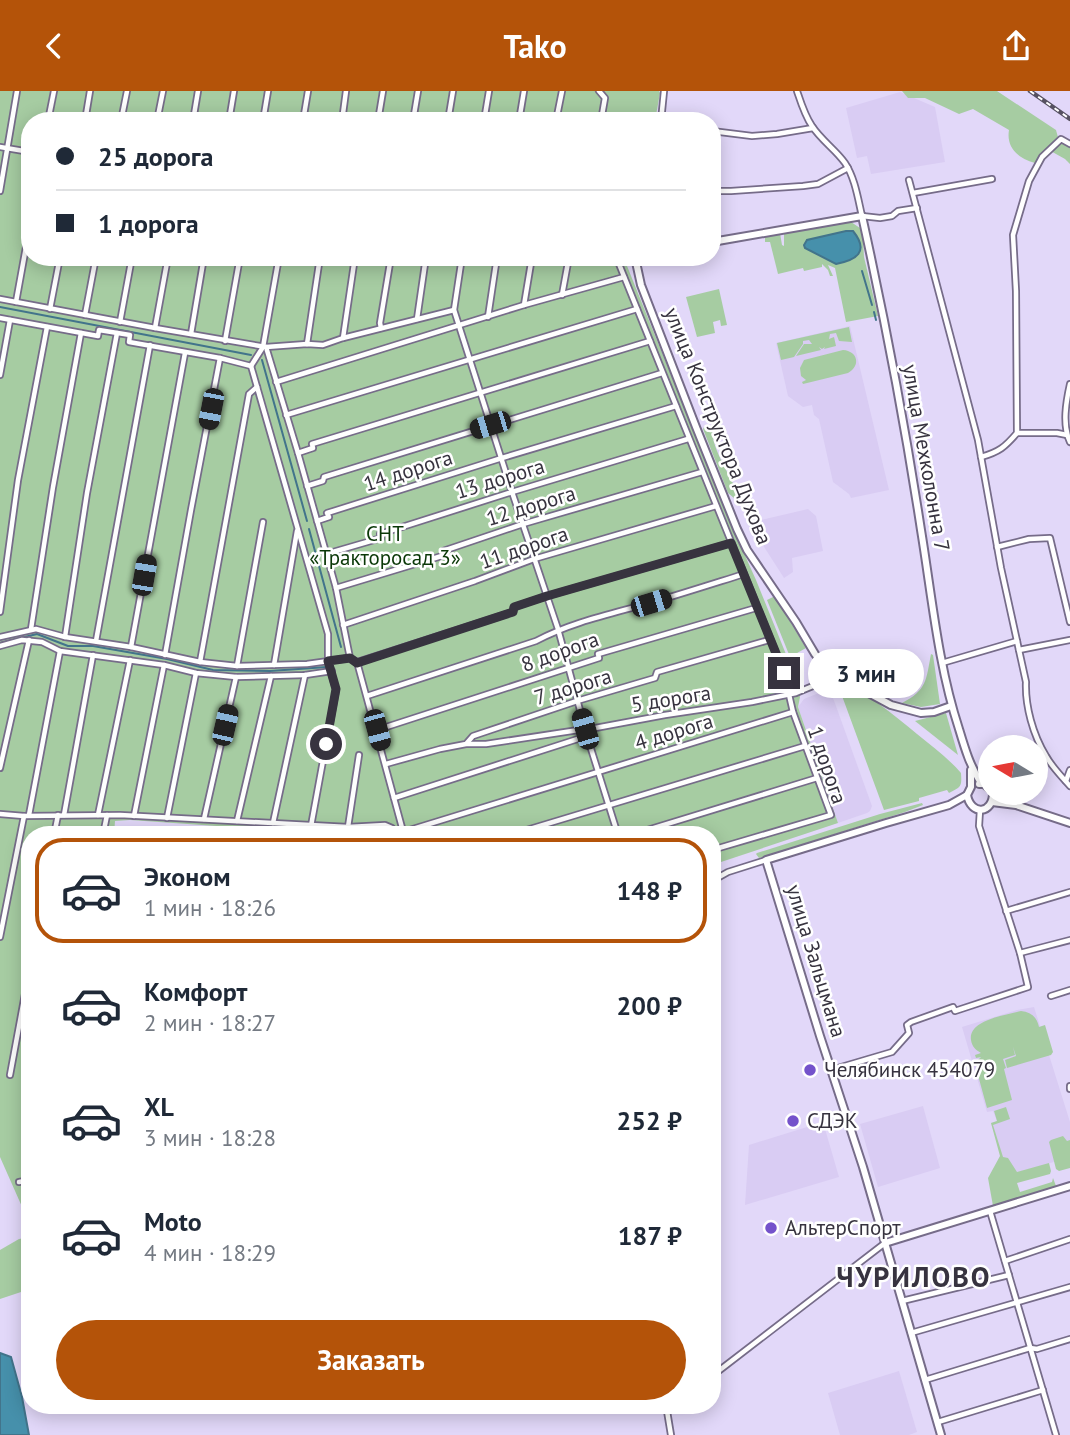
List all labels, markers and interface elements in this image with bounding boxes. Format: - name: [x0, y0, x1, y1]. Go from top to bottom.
- text: Tako: [503, 25, 567, 67]
- icon: back: [35, 27, 73, 65]
- icon: share: [997, 27, 1035, 65]
- text: 25 дорога: [98, 140, 213, 173]
- text: 1 дорога: [98, 207, 199, 240]
- street label: улица Конструктора Духова: [659, 303, 778, 548]
- street label: улица Мехколонна 7: [897, 362, 956, 554]
- car: [197, 386, 226, 432]
- car: [467, 409, 514, 441]
- street label: 14 дорога: [360, 443, 456, 498]
- street label: 13 дорога: [452, 452, 548, 505]
- street label: 12 дорога: [483, 479, 579, 532]
- park label: СНТ «Тракторосад 3»: [309, 520, 461, 571]
- street label: 11 дорога: [476, 520, 572, 575]
- car: [131, 552, 158, 598]
- car: [628, 587, 675, 619]
- street label: 8 дорога: [517, 625, 602, 678]
- callout: 3 мин: [808, 649, 924, 697]
- route end: [768, 657, 800, 689]
- text: 3 мин: [836, 659, 896, 688]
- street label: 7 дорога: [531, 662, 615, 711]
- street label: 5 дорога: [629, 679, 713, 718]
- car: [211, 702, 240, 748]
- car: [570, 706, 601, 752]
- car: [362, 707, 393, 753]
- street label: 4 дорога: [631, 707, 716, 756]
- street label: 1 дорога: [802, 722, 853, 807]
- route start: [310, 728, 342, 760]
- north arrow: [978, 735, 1048, 805]
- map controls: [978, 735, 1048, 805]
- icon: car: [60, 859, 123, 922]
- text: Эконом: [144, 860, 231, 893]
- text: 148 ₽: [616, 874, 682, 907]
- street label: улица Зальцмана: [780, 881, 853, 1041]
- text: 1 мин · 18:26: [144, 893, 276, 922]
- icon: car: [60, 974, 123, 1037]
- text: Комфорт: [144, 975, 247, 1008]
- text: 200 ₽: [616, 989, 682, 1022]
- text: 2 мин · 18:27: [144, 1008, 276, 1037]
- place label: Челябинск 454079: [824, 1056, 995, 1083]
- marker: Челябинск 454079: [802, 1062, 818, 1078]
- icon: car: [60, 1089, 123, 1152]
- text: XL: [144, 1090, 174, 1123]
- text: 252 ₽: [616, 1104, 682, 1137]
- place label: СДЭК: [807, 1107, 858, 1134]
- marker: СДЭК: [785, 1113, 801, 1129]
- text: 3 мин · 18:28: [144, 1123, 276, 1152]
- icon: car: [60, 1204, 123, 1267]
- text: Moto: [144, 1205, 202, 1238]
- place label: АльтерСпорт: [785, 1214, 901, 1241]
- text: 187 ₽: [618, 1219, 682, 1252]
- marker: АльтерСпорт: [763, 1220, 779, 1236]
- text: 4 мин · 18:29: [144, 1238, 276, 1267]
- district label: ЧУРИЛОВО: [836, 1258, 992, 1295]
- button: Заказать: [56, 1320, 686, 1400]

